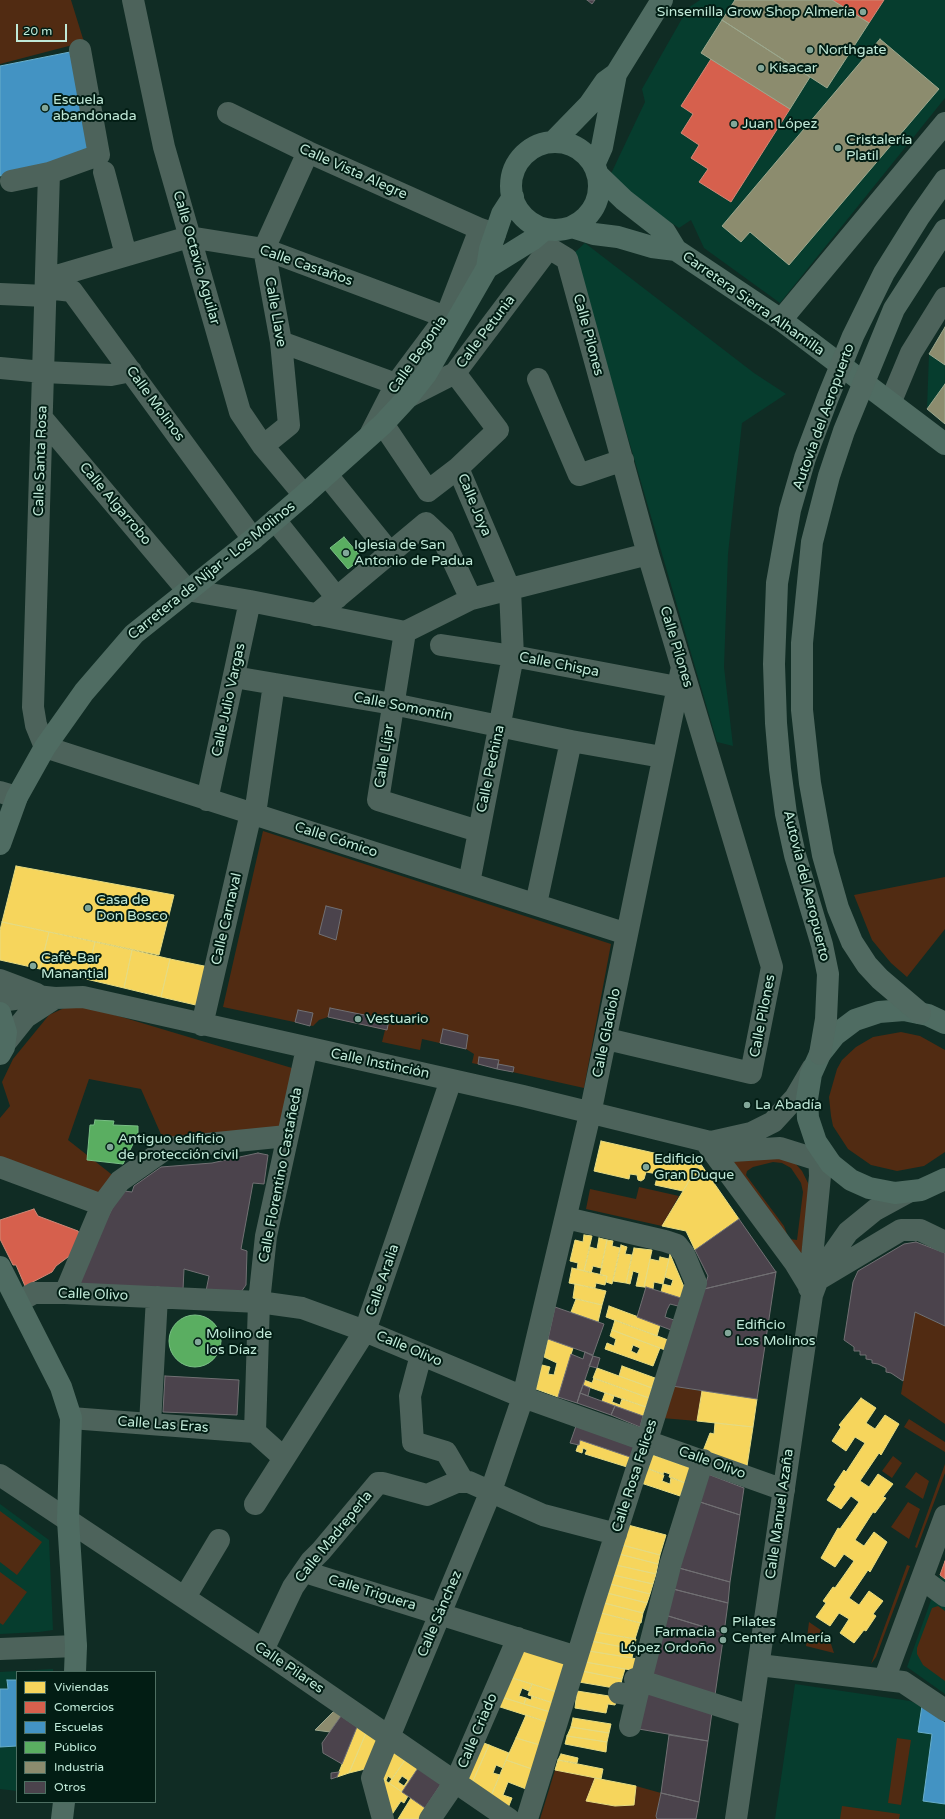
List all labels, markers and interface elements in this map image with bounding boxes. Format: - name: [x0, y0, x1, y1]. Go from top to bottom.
- place label: Sinsemilla Grow Shop Almería: [657, 4, 855, 20]
- marker: Sinsemilla Grow Shop Almería: [858, 7, 868, 17]
- scale bar: [18, 16, 69, 42]
- text: 20 m: [23, 24, 52, 38]
- place label: Northgate: [818, 42, 887, 58]
- marker: Northgate: [805, 45, 815, 55]
- place label: Kisacar: [769, 60, 817, 76]
- marker: Kisacar: [756, 63, 766, 73]
- place label: Escuela abandonada: [53, 92, 137, 124]
- marker: Escuela abandonada: [40, 103, 50, 113]
- place label: Juan López: [742, 116, 817, 132]
- marker: Juan López: [729, 119, 739, 129]
- place label: Cristalería Platil: [846, 132, 912, 164]
- street label: Calle Vista Alegre: [296, 141, 410, 203]
- marker: Cristalería Platil: [833, 143, 843, 153]
- street label: Calle Octavio Aguilar: [169, 189, 223, 327]
- street label: Calle Castaños: [257, 242, 355, 290]
- street label: Carretera Sierra Alhamilla: [679, 248, 827, 360]
- street label: Calle Llave: [261, 276, 289, 348]
- street label: Calle Petunia: [453, 292, 519, 372]
- street label: Calle Pilones: [569, 292, 607, 378]
- street label: Calle Begonia: [385, 313, 451, 397]
- street label: Autovía del Aeropuerto: [790, 341, 858, 493]
- street label: Calle Molinos: [122, 363, 188, 445]
- street label: Calle Santa Rosa: [31, 405, 51, 517]
- street label: Calle Algarrobo: [75, 459, 155, 549]
- street label: Calle Joya: [453, 471, 495, 539]
- street label: Carretera de Níjar - Los Molinos: [125, 498, 299, 644]
- place label: Iglesia de San Antonio de Padua: [354, 537, 473, 570]
- marker: Iglesia de San Antonio de Padua: [341, 548, 351, 558]
- street label: Calle Pilones: [656, 604, 696, 690]
- street label: Calle Julio Vargas: [209, 642, 249, 758]
- street label: Calle Chispa: [517, 649, 601, 681]
- street label: Calle Somontín: [352, 689, 454, 725]
- street label: Calle Líjar: [372, 723, 398, 789]
- street label: Calle Pechina: [474, 724, 508, 814]
- street label: Autovía del Aeropuerto: [779, 809, 833, 963]
- street label: Calle Cómico: [292, 819, 380, 861]
- street label: Calle Carnaval: [208, 871, 246, 967]
- place label: Casa de Don Bosco: [96, 892, 168, 924]
- marker: Casa de Don Bosco: [83, 903, 93, 913]
- place label: Café-Bar Manantial: [41, 950, 107, 982]
- marker: Café-Bar Manantial: [28, 961, 38, 971]
- street label: Calle Pilones: [747, 973, 779, 1059]
- street label: Calle Gladiolo: [589, 987, 625, 1079]
- place label: Vestuario: [366, 1011, 429, 1027]
- marker: Vestuario: [353, 1014, 363, 1024]
- street label: Calle Instinción: [329, 1045, 431, 1083]
- street label: Calle Florentino Castañeda: [256, 1086, 306, 1264]
- place label: La Abadía: [755, 1097, 822, 1113]
- marker: La Abadía: [742, 1100, 752, 1110]
- place label: Antiguo edificio de protección civil: [118, 1131, 238, 1164]
- marker: Antiguo edificio de protección civil: [105, 1142, 115, 1152]
- place label: Edificio Gran Duque: [654, 1151, 734, 1184]
- marker: Edificio Gran Duque: [641, 1162, 651, 1172]
- street label: Calle Aralia: [363, 1242, 403, 1318]
- street label: Calle Olivo: [58, 1285, 128, 1305]
- place label: Edificio Los Molinos: [736, 1317, 816, 1350]
- place label: Molino de los Díaz: [206, 1326, 272, 1358]
- street label: Calle Olivo: [373, 1328, 445, 1370]
- marker: Edificio Los Molinos: [723, 1328, 733, 1338]
- marker: Molino de los Díaz: [193, 1337, 203, 1347]
- street label: Calle Las Eras: [117, 1413, 209, 1437]
- street label: Calle Rosa Felices: [609, 1417, 661, 1535]
- street label: Calle Olivo: [676, 1443, 748, 1483]
- street label: Calle Manuel Azaña: [763, 1448, 797, 1580]
- street label: Calle Madreperla: [292, 1488, 376, 1586]
- street label: Calle Sánchez: [414, 1568, 466, 1660]
- street label: Calle Triguera: [326, 1572, 418, 1614]
- place label: Pilates Center Almería: [732, 1614, 831, 1646]
- place label: Farmacia López Ordoño: [620, 1624, 715, 1656]
- marker: Pilates Center Almería: [719, 1625, 729, 1635]
- marker: Farmacia López Ordoño: [718, 1635, 728, 1645]
- street label: Calle Pilares: [251, 1639, 327, 1697]
- legend: [16, 1671, 156, 1803]
- text: Viviendas: [54, 1680, 109, 1694]
- street label: Calle Criado: [455, 1691, 501, 1771]
- text: Comercios: [54, 1700, 114, 1714]
- text: Escuelas: [54, 1720, 103, 1734]
- text: Público: [54, 1740, 96, 1754]
- text: Industria: [54, 1760, 104, 1774]
- text: Otros: [54, 1780, 86, 1794]

